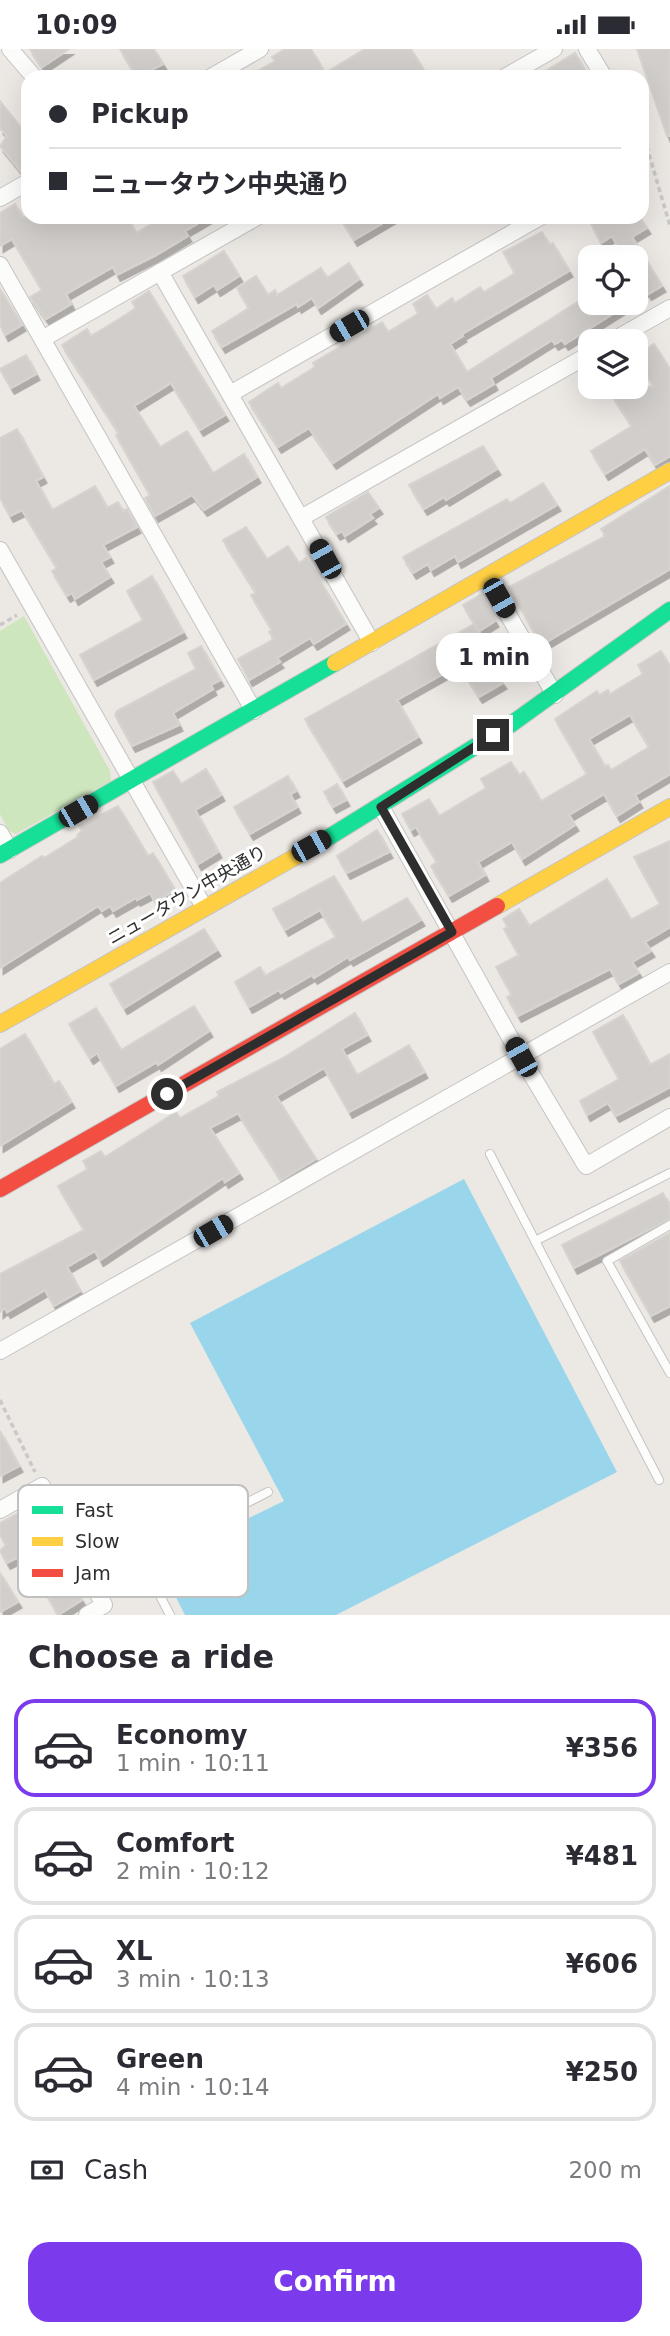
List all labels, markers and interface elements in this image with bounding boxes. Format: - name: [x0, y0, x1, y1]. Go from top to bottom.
- text: 10:09: [35, 10, 118, 40]
- text: Pickup: [91, 99, 189, 129]
- text: ニュータウン中央通り: [91, 169, 351, 199]
- map controls: [578, 245, 648, 399]
- button: locate: [578, 245, 648, 315]
- car: [326, 306, 373, 346]
- button: layers: [578, 329, 648, 399]
- car: [306, 536, 345, 582]
- car: [480, 575, 519, 621]
- callout: 1 min: [435, 633, 551, 683]
- text: 1 min: [458, 644, 530, 670]
- route end: [477, 719, 509, 751]
- car: [55, 791, 102, 831]
- car: [288, 827, 335, 865]
- street label: ニュータウン中央通り: [104, 840, 270, 949]
- car: [502, 1034, 541, 1080]
- route start: [151, 1078, 183, 1110]
- car: [190, 1211, 237, 1251]
- legend: [18, 1485, 248, 1597]
- text: Fast: [75, 1499, 113, 1521]
- text: Slow: [75, 1530, 120, 1552]
- text: Jam: [74, 1562, 111, 1584]
- text: Choose a ride: [28, 1638, 274, 1676]
- icon: car: [32, 1717, 95, 1780]
- text: Economy: [116, 1720, 247, 1750]
- text: ¥356: [566, 1733, 638, 1763]
- text: 1 min · 10:11: [116, 1750, 270, 1776]
- icon: car: [32, 1825, 95, 1888]
- text: Comfort: [116, 1828, 234, 1858]
- text: ¥481: [566, 1841, 638, 1871]
- text: 2 min · 10:12: [116, 1858, 270, 1884]
- icon: car: [32, 1933, 95, 1996]
- text: XL: [116, 1936, 153, 1966]
- text: ¥606: [566, 1949, 638, 1979]
- text: 3 min · 10:13: [116, 1966, 270, 1992]
- icon: car: [32, 2041, 95, 2104]
- text: Green: [116, 2044, 204, 2074]
- text: ¥250: [566, 2057, 638, 2087]
- text: 4 min · 10:14: [116, 2074, 270, 2100]
- icon: cash: [28, 2151, 66, 2189]
- text: Cash: [84, 2155, 148, 2185]
- text: 200 m: [568, 2157, 642, 2183]
- button: Confirm: [28, 2242, 642, 2322]

